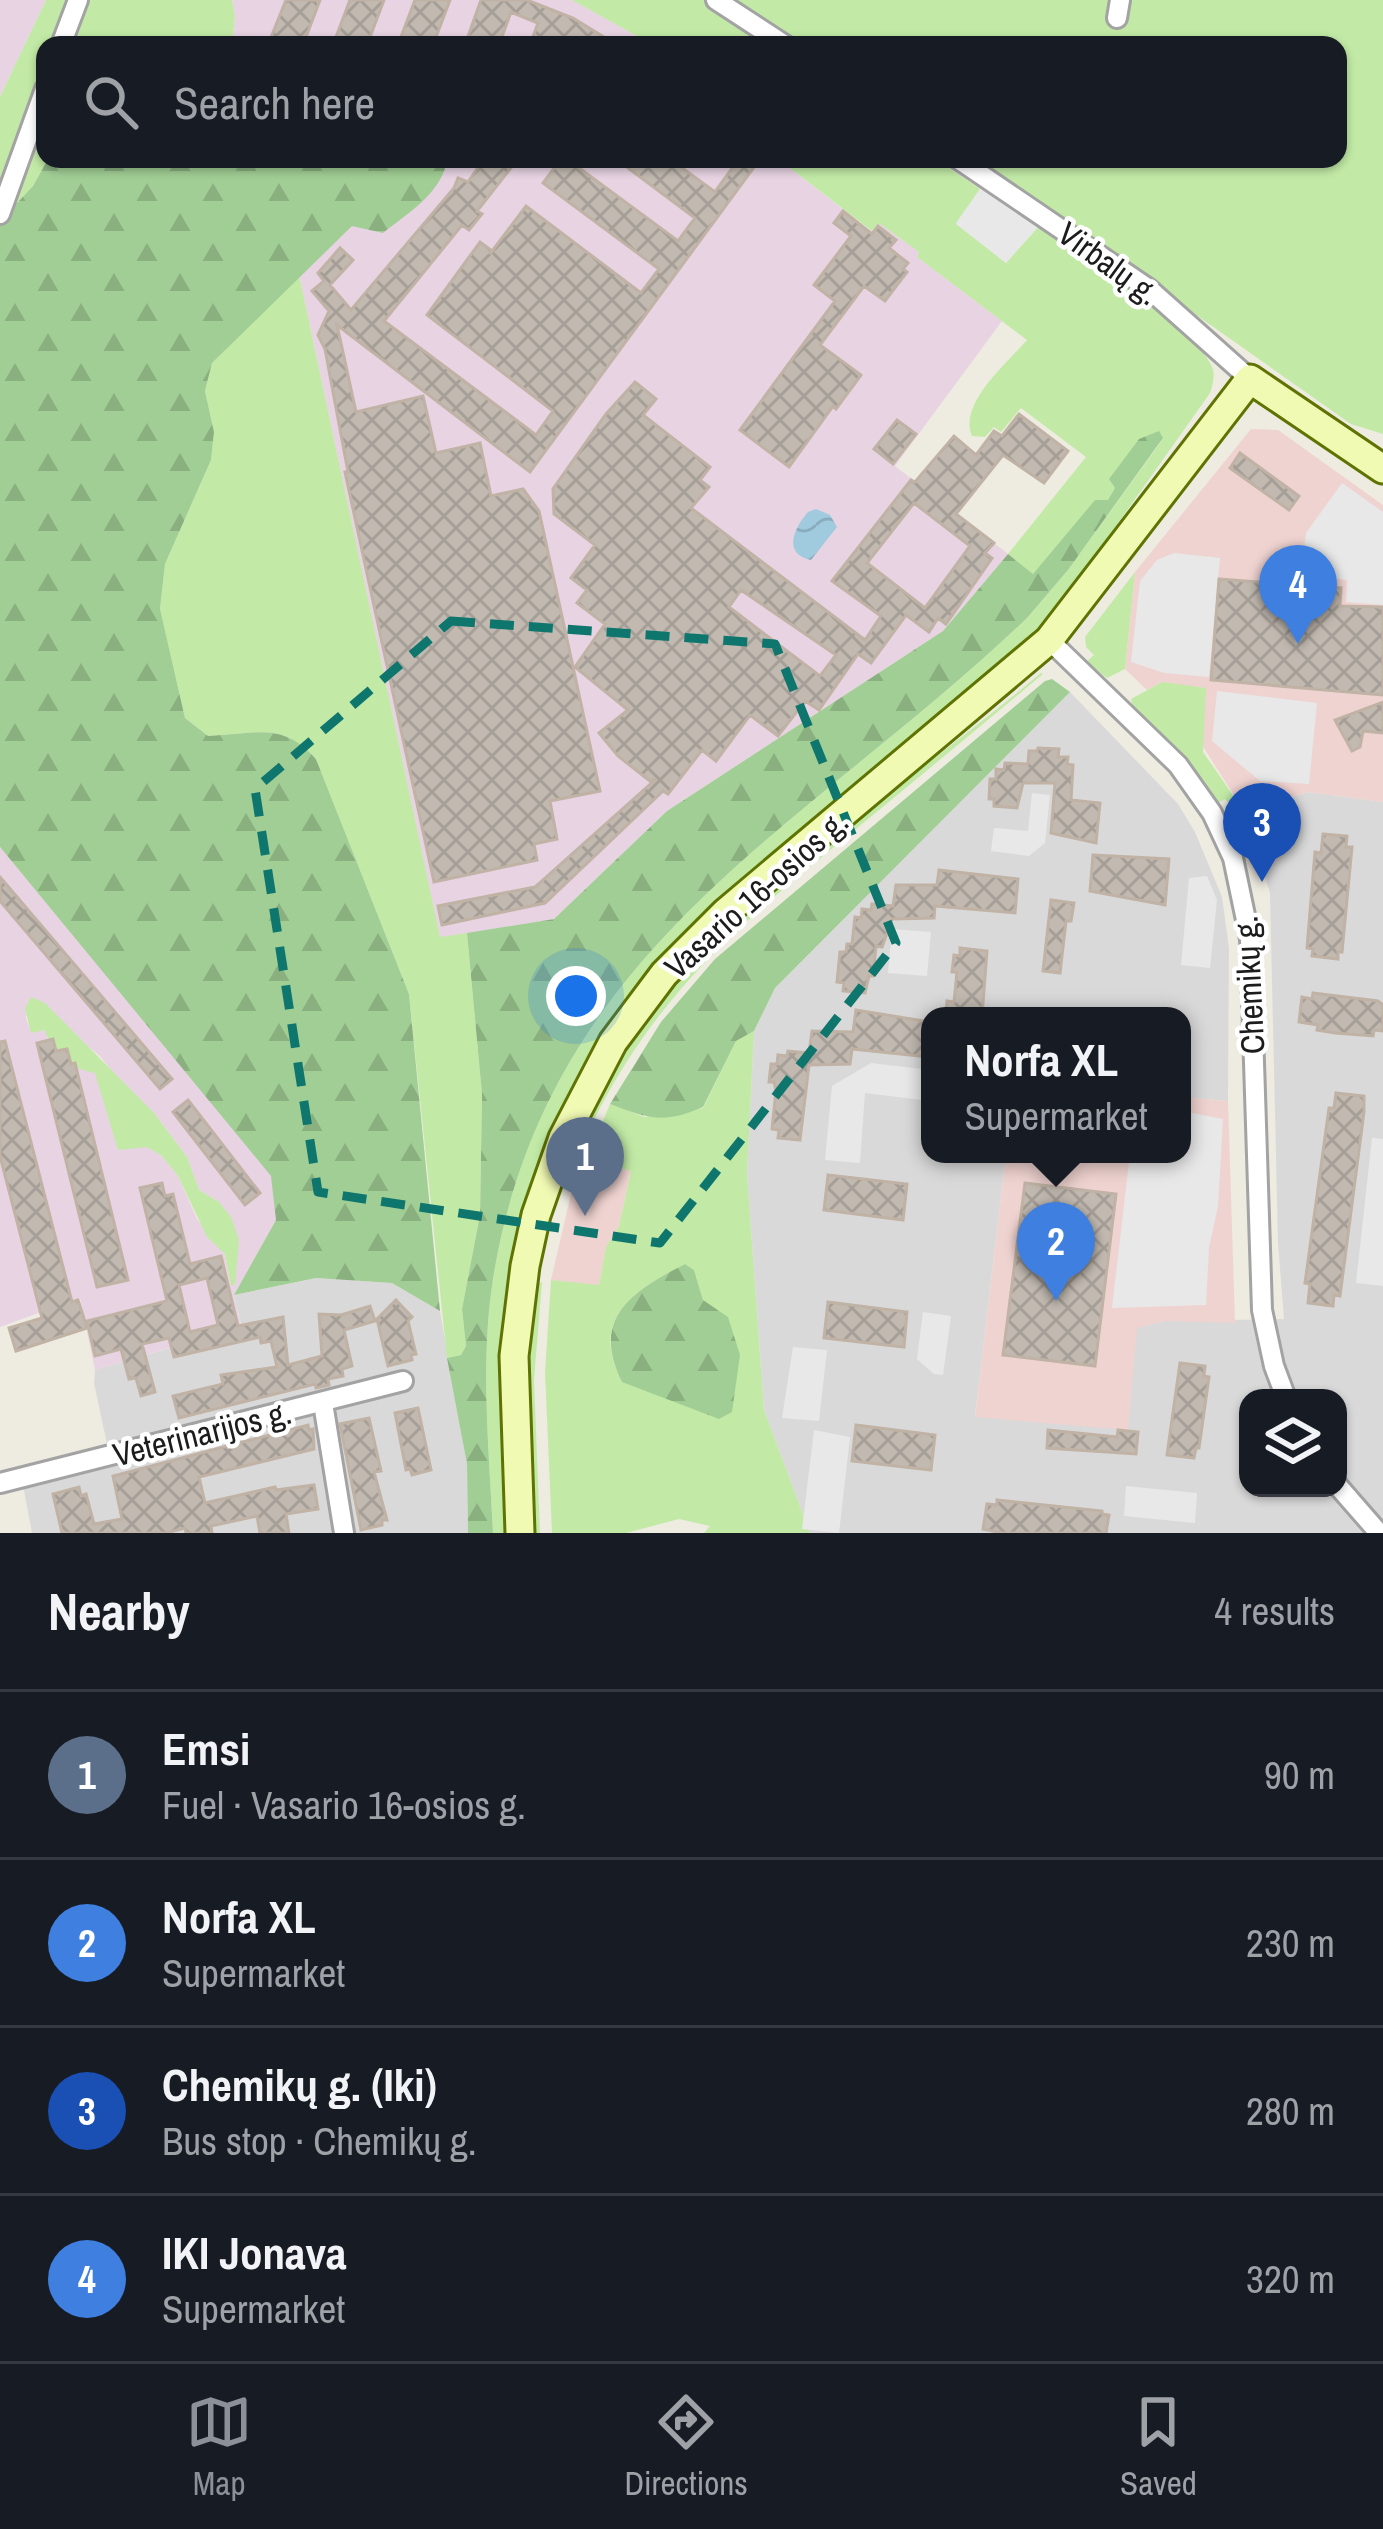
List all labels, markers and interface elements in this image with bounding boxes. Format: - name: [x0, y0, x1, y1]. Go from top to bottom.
- search box: [36, 36, 1347, 168]
- icon: search: [78, 69, 144, 135]
- text: Search here: [174, 72, 375, 133]
- street label: Virbalų g.: [1049, 211, 1169, 315]
- pin: 4: [1259, 545, 1337, 644]
- pin: 3: [1223, 783, 1301, 882]
- street label: Vasario 16-osios g.: [655, 800, 857, 988]
- street label: Chemikų g.: [1223, 915, 1275, 1055]
- your location: [546, 966, 606, 1026]
- popup: [921, 1007, 1191, 1163]
- text: Norfa XL: [964, 1029, 1118, 1090]
- text: Supermarket: [964, 1090, 1148, 1142]
- pin: 1: [546, 1117, 624, 1216]
- pin: 2: [1017, 1202, 1095, 1301]
- map controls: [1239, 1389, 1347, 1497]
- button: layers: [1239, 1389, 1347, 1497]
- street label: Veterinarijos g.: [108, 1390, 296, 1476]
- text: Nearby: [48, 1577, 190, 1646]
- text: 4 results: [1214, 1585, 1335, 1637]
- text: Emsi: [162, 1718, 250, 1779]
- text: 1: [78, 1749, 96, 1801]
- text: 90 m: [1264, 1749, 1335, 1801]
- text: Fuel · Vasario 16-osios g.: [162, 1779, 526, 1831]
- text: Norfa XL: [162, 1886, 316, 1947]
- text: 2: [78, 1917, 96, 1969]
- text: 230 m: [1246, 1917, 1335, 1969]
- text: Supermarket: [162, 1947, 345, 1999]
- text: Chemikų g. (Iki): [162, 2054, 437, 2115]
- text: 3: [78, 2085, 96, 2137]
- text: 280 m: [1246, 2085, 1335, 2137]
- text: Bus stop · Chemikų g.: [162, 2115, 477, 2167]
- text: IKI Jonava: [162, 2222, 347, 2283]
- text: 4: [78, 2253, 96, 2305]
- text: 320 m: [1246, 2253, 1335, 2305]
- text: Supermarket: [162, 2283, 345, 2335]
- tab: Map: [186, 2389, 252, 2505]
- tab: Directions: [624, 2389, 748, 2505]
- tab: Saved: [1120, 2389, 1197, 2505]

